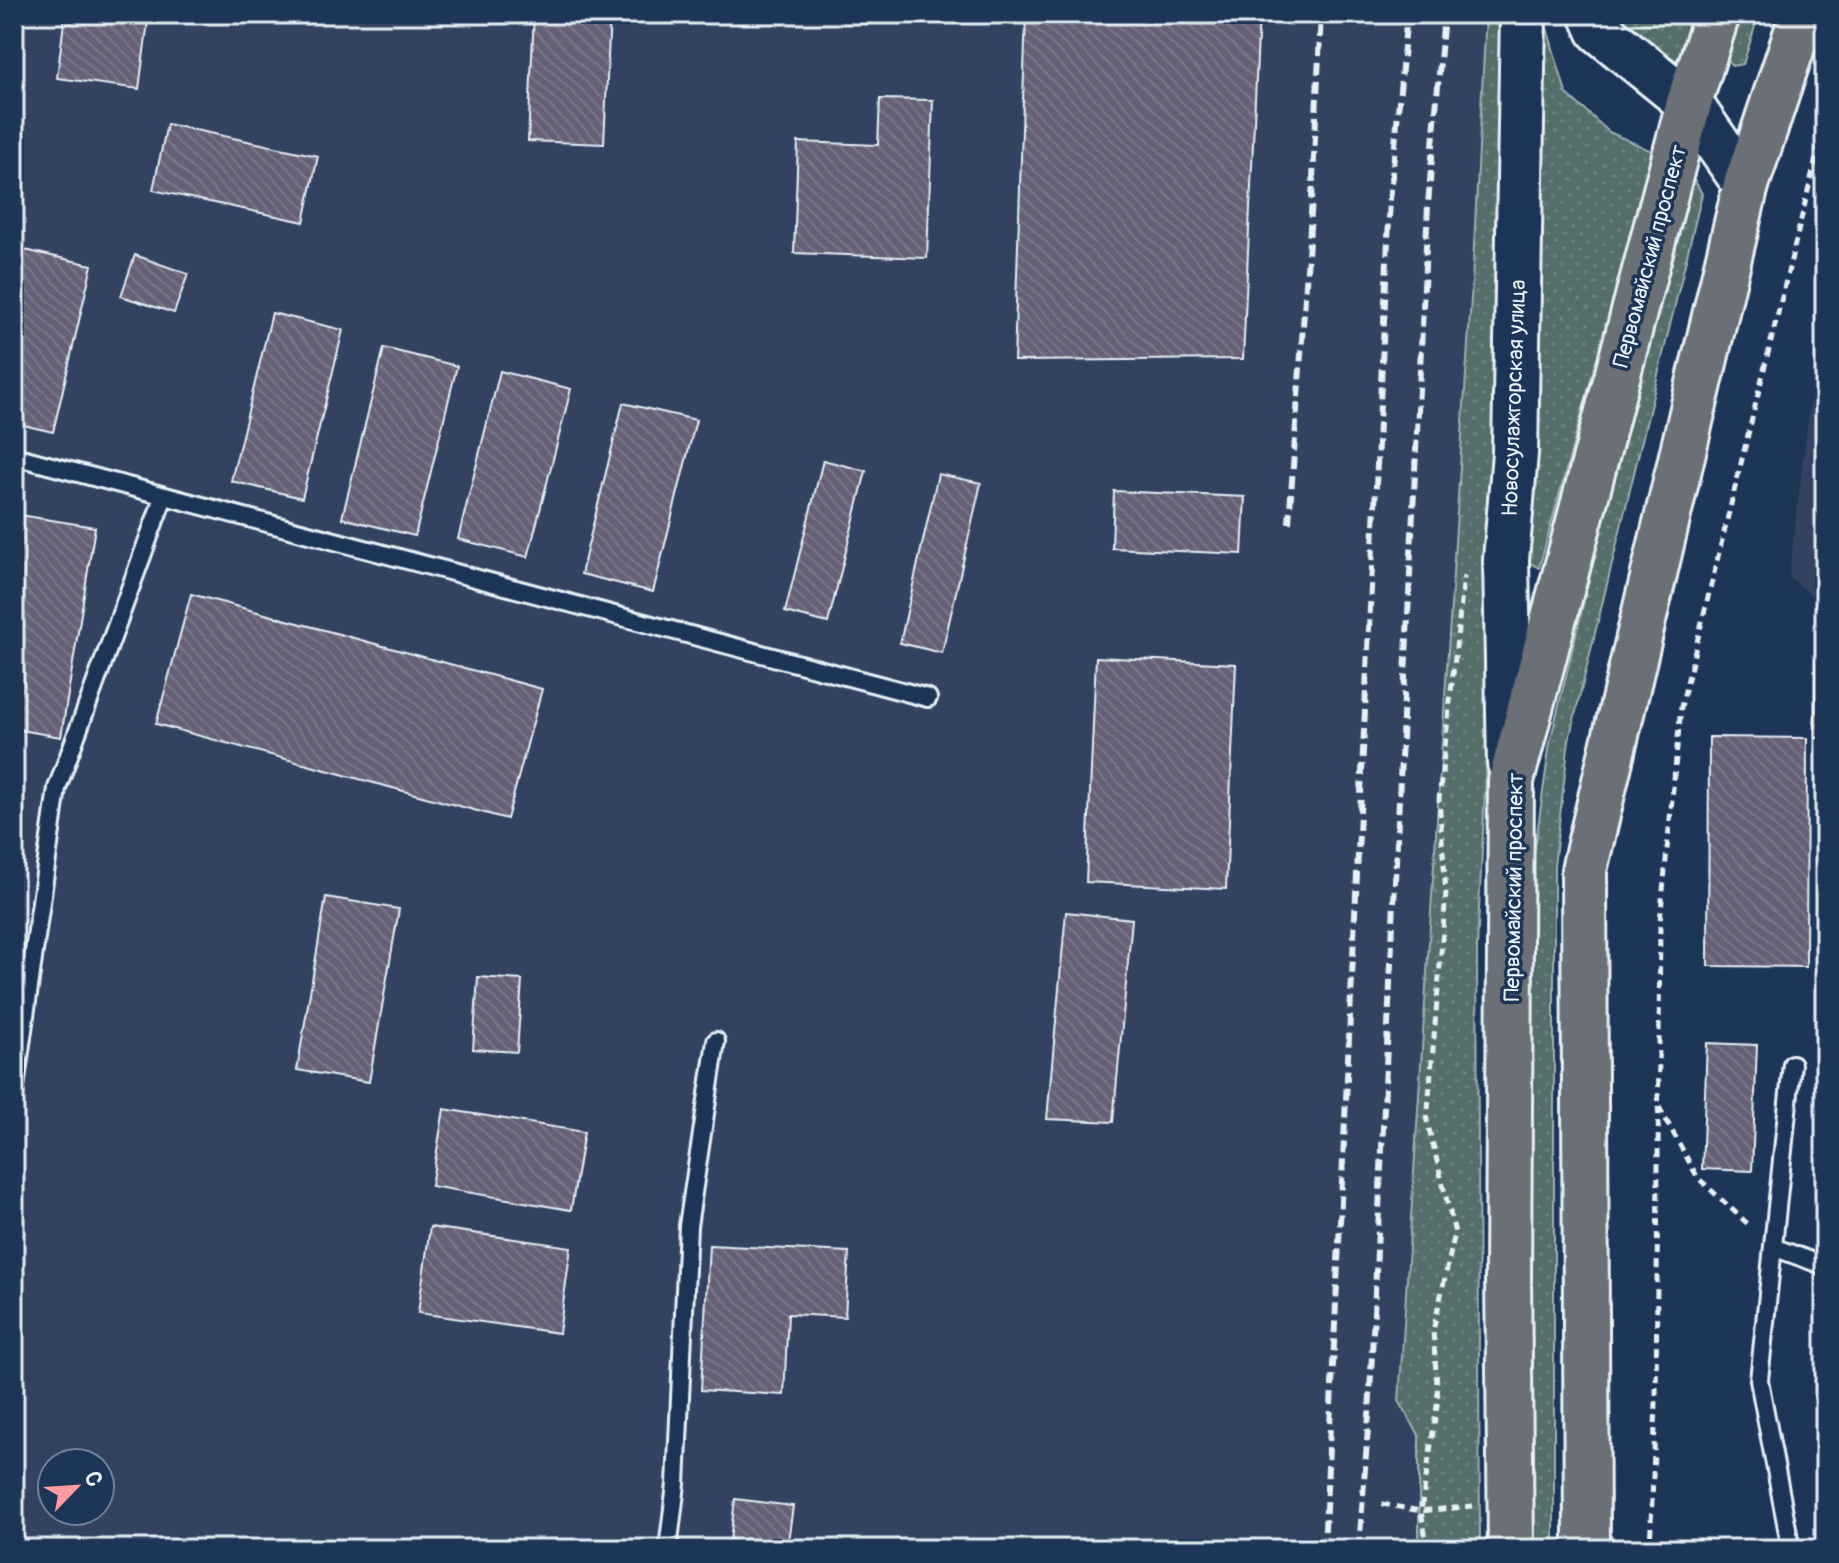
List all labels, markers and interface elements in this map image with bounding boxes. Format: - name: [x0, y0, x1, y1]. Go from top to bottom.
- street label: Первомайский проспект: [1607, 142, 1693, 370]
- street label: Новосулажгорская улица: [1496, 279, 1532, 517]
- street label: Первомайский проспект: [1498, 772, 1530, 1002]
- north arrow: [36, 1447, 116, 1527]
- text: С: [78, 1467, 109, 1491]

